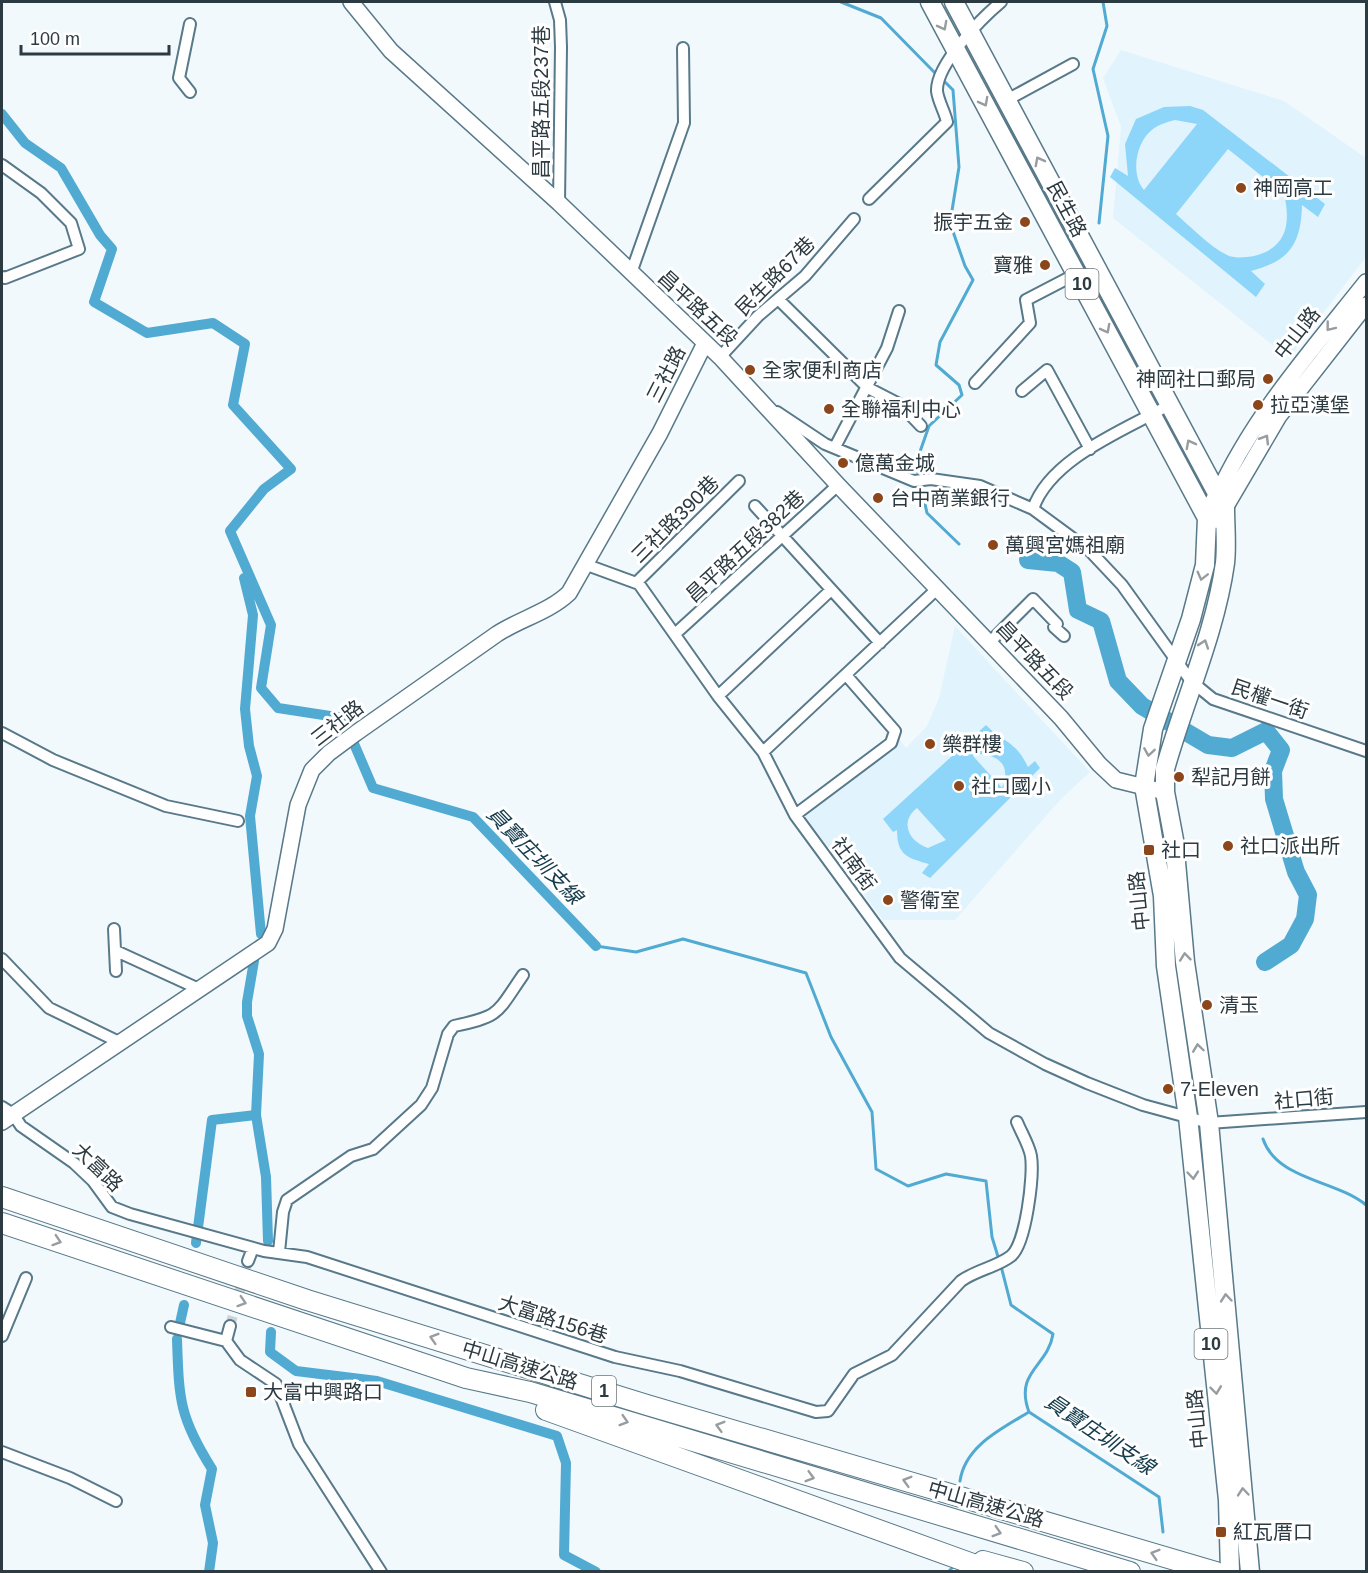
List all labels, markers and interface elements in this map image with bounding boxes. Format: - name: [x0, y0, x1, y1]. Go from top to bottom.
- scale bar: [21, 18, 170, 56]
- one-way arrow: [936, 20, 947, 30]
- street label: 昌平路五段237巷: [530, 25, 552, 179]
- text: 100 m: [30, 29, 80, 49]
- one-way arrow: [977, 96, 988, 106]
- one-way arrow: [1035, 157, 1046, 167]
- street label: 民生路: [1043, 177, 1091, 241]
- place label: 神岡高工: [1253, 177, 1333, 199]
- marker: 神岡高工: [1234, 181, 1248, 195]
- place label: 振宇五金: [933, 211, 1013, 233]
- marker: 振宇五金: [1018, 215, 1032, 229]
- street label: 民生路67巷: [731, 232, 819, 320]
- place label: 寶雅: [993, 254, 1033, 276]
- marker: 寶雅: [1038, 258, 1052, 272]
- street label: 昌平路五段: [654, 266, 742, 350]
- road number: 10: [1066, 269, 1098, 299]
- street label: 中山路: [1270, 303, 1324, 363]
- one-way arrow: [1327, 321, 1338, 332]
- one-way arrow: [1099, 323, 1110, 334]
- street label: 三社路: [643, 342, 689, 406]
- place label: 全家便利商店: [762, 359, 882, 381]
- marker: 全家便利商店: [743, 363, 757, 377]
- place label: 神岡社口郵局: [1136, 368, 1256, 390]
- marker: 神岡社口郵局: [1261, 372, 1275, 386]
- place label: 拉亞漢堡: [1270, 394, 1350, 416]
- place label: 全聯福利中心: [841, 398, 961, 420]
- marker: 拉亞漢堡: [1251, 398, 1265, 412]
- marker: 全聯福利中心: [822, 402, 836, 416]
- one-way arrow: [1258, 435, 1269, 446]
- one-way arrow: [1185, 440, 1197, 451]
- place label: 億萬金城: [855, 452, 935, 474]
- marker: 億萬金城: [836, 456, 850, 470]
- street label: 三社路390巷: [627, 471, 723, 567]
- street label: 昌平路五段382巷: [681, 486, 809, 606]
- place label: 台中商業銀行: [890, 487, 1010, 509]
- marker: 台中商業銀行: [871, 491, 885, 505]
- place label: 萬興宮媽祖廟: [1005, 534, 1125, 556]
- marker: 萬興宮媽祖廟: [986, 538, 1000, 552]
- one-way arrow: [1197, 570, 1209, 580]
- street label: 昌平路五段: [992, 616, 1078, 704]
- one-way arrow: [1197, 639, 1210, 650]
- street label: 民權一街: [1229, 676, 1311, 722]
- street label: 三社路: [307, 696, 367, 750]
- place label: 樂群樓: [942, 733, 1002, 755]
- marker: 樂群樓: [923, 737, 937, 751]
- one-way arrow: [1143, 748, 1155, 757]
- place label: 犁記月餅: [1191, 766, 1271, 788]
- marker: 犁記月餅: [1172, 770, 1186, 784]
- place label: 社口國小: [971, 775, 1051, 797]
- marker: 社口國小: [952, 779, 966, 793]
- water label: 員寶庄圳支線: [483, 802, 588, 910]
- street label: 社南街: [827, 833, 881, 895]
- place label: 社口派出所: [1240, 835, 1340, 857]
- place label: 社口: [1161, 839, 1201, 861]
- marker: 社口派出所: [1221, 839, 1235, 853]
- marker: 社口: [1142, 843, 1156, 857]
- street label: 中山路: [1125, 870, 1153, 932]
- place label: 警衛室: [900, 889, 960, 911]
- marker: 警衛室: [881, 893, 895, 907]
- one-way arrow: [1179, 952, 1192, 961]
- place label: 清玉: [1219, 994, 1259, 1016]
- marker: 清玉: [1200, 998, 1214, 1012]
- one-way arrow: [1193, 1043, 1205, 1052]
- place label: 7-Eleven: [1180, 1078, 1259, 1100]
- marker: 7-Eleven: [1161, 1082, 1175, 1096]
- street label: 社口街: [1273, 1085, 1335, 1113]
- street label: 大富路: [69, 1138, 127, 1196]
- one-way arrow: [1186, 1171, 1199, 1180]
- one-way arrow: [51, 1234, 62, 1246]
- street label: 大富路156巷: [496, 1291, 610, 1347]
- one-way arrow: [1220, 1294, 1233, 1303]
- one-way arrow: [236, 1295, 247, 1308]
- road number: 10: [1194, 1329, 1228, 1359]
- one-way arrow: [429, 1333, 439, 1345]
- street label: 中山高速公路: [459, 1337, 581, 1393]
- road number: 1: [592, 1376, 616, 1406]
- place label: 大富中興路口: [263, 1381, 383, 1403]
- marker: 大富中興路口: [244, 1385, 258, 1399]
- one-way arrow: [1210, 1386, 1222, 1395]
- street label: 中山路: [1183, 1388, 1211, 1450]
- water label: 員寶庄圳支線: [1041, 1389, 1160, 1480]
- one-way arrow: [618, 1413, 629, 1426]
- one-way arrow: [715, 1421, 726, 1433]
- one-way arrow: [805, 1469, 815, 1482]
- one-way arrow: [902, 1476, 913, 1488]
- street label: 中山高速公路: [925, 1477, 1047, 1531]
- one-way arrow: [1237, 1488, 1250, 1497]
- place label: 紅瓦厝口: [1233, 1521, 1313, 1543]
- one-way arrow: [991, 1525, 1002, 1537]
- marker: 紅瓦厝口: [1214, 1525, 1228, 1539]
- one-way arrow: [1150, 1549, 1161, 1561]

